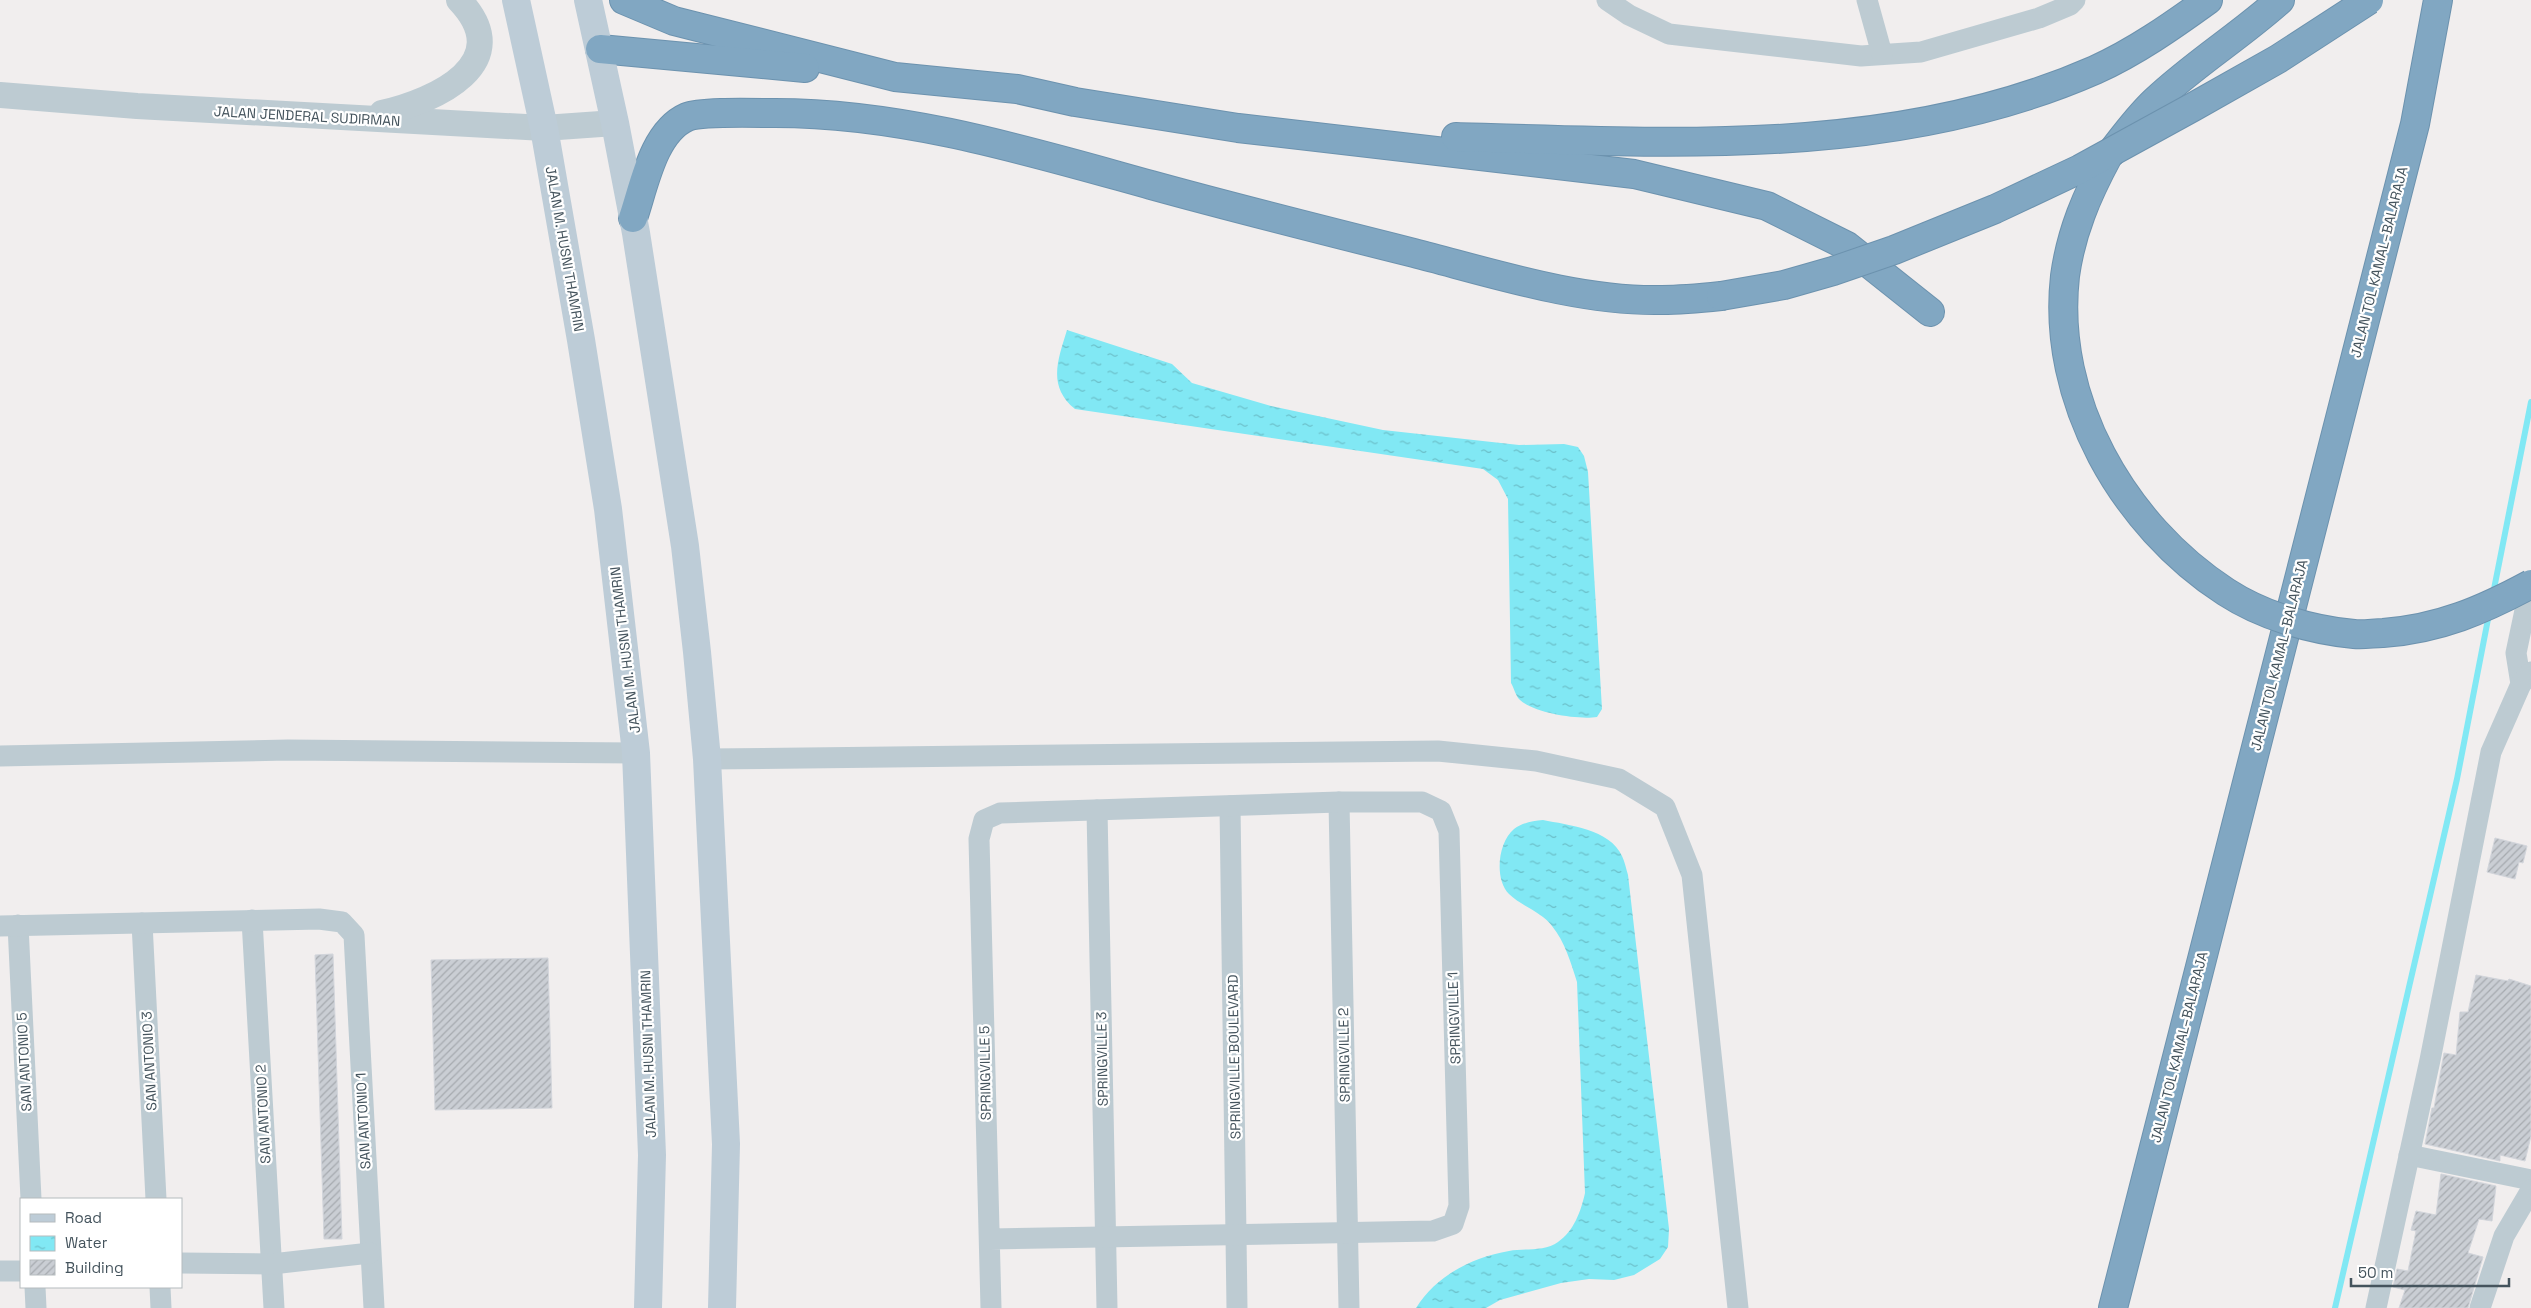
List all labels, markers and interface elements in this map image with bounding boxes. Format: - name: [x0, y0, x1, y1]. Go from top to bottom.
- street label: JALAN JENDERAL SUDIRMAN: [213, 102, 401, 130]
- street label: JALAN TOL KAMAL–BALARAJA: [2347, 164, 2412, 359]
- street label: JALAN M. HUSNI THAMRIN: [542, 165, 588, 333]
- street label: JALAN TOL KAMAL–BALARAJA: [2247, 557, 2312, 752]
- street label: JALAN M. HUSNI THAMRIN: [606, 566, 644, 734]
- street label: JALAN TOL KAMAL–BALARAJA: [2147, 949, 2212, 1144]
- street label: JALAN M. HUSNI THAMRIN: [636, 970, 660, 1138]
- street label: SPRINGVILLE 1: [1443, 972, 1465, 1064]
- street label: SPRINGVILLE BOULEVARD: [1224, 974, 1244, 1140]
- street label: SPRINGVILLE 2: [1334, 1007, 1354, 1103]
- street label: SAN ANTONIO 3: [137, 1011, 161, 1111]
- street label: SPRINGVILLE 3: [1092, 1011, 1112, 1107]
- street label: SAN ANTONIO 5: [12, 1012, 36, 1112]
- street label: SPRINGVILLE 5: [975, 1025, 995, 1121]
- street label: SAN ANTONIO 2: [251, 1064, 275, 1164]
- street label: SAN ANTONIO 1: [351, 1072, 375, 1170]
- legend: [20, 1198, 182, 1288]
- text: Road: [65, 1208, 102, 1227]
- text: Water: [65, 1233, 108, 1252]
- scale bar: [2351, 1256, 2508, 1288]
- text: Building: [65, 1258, 124, 1277]
- text: 50 m: [2358, 1263, 2393, 1282]

